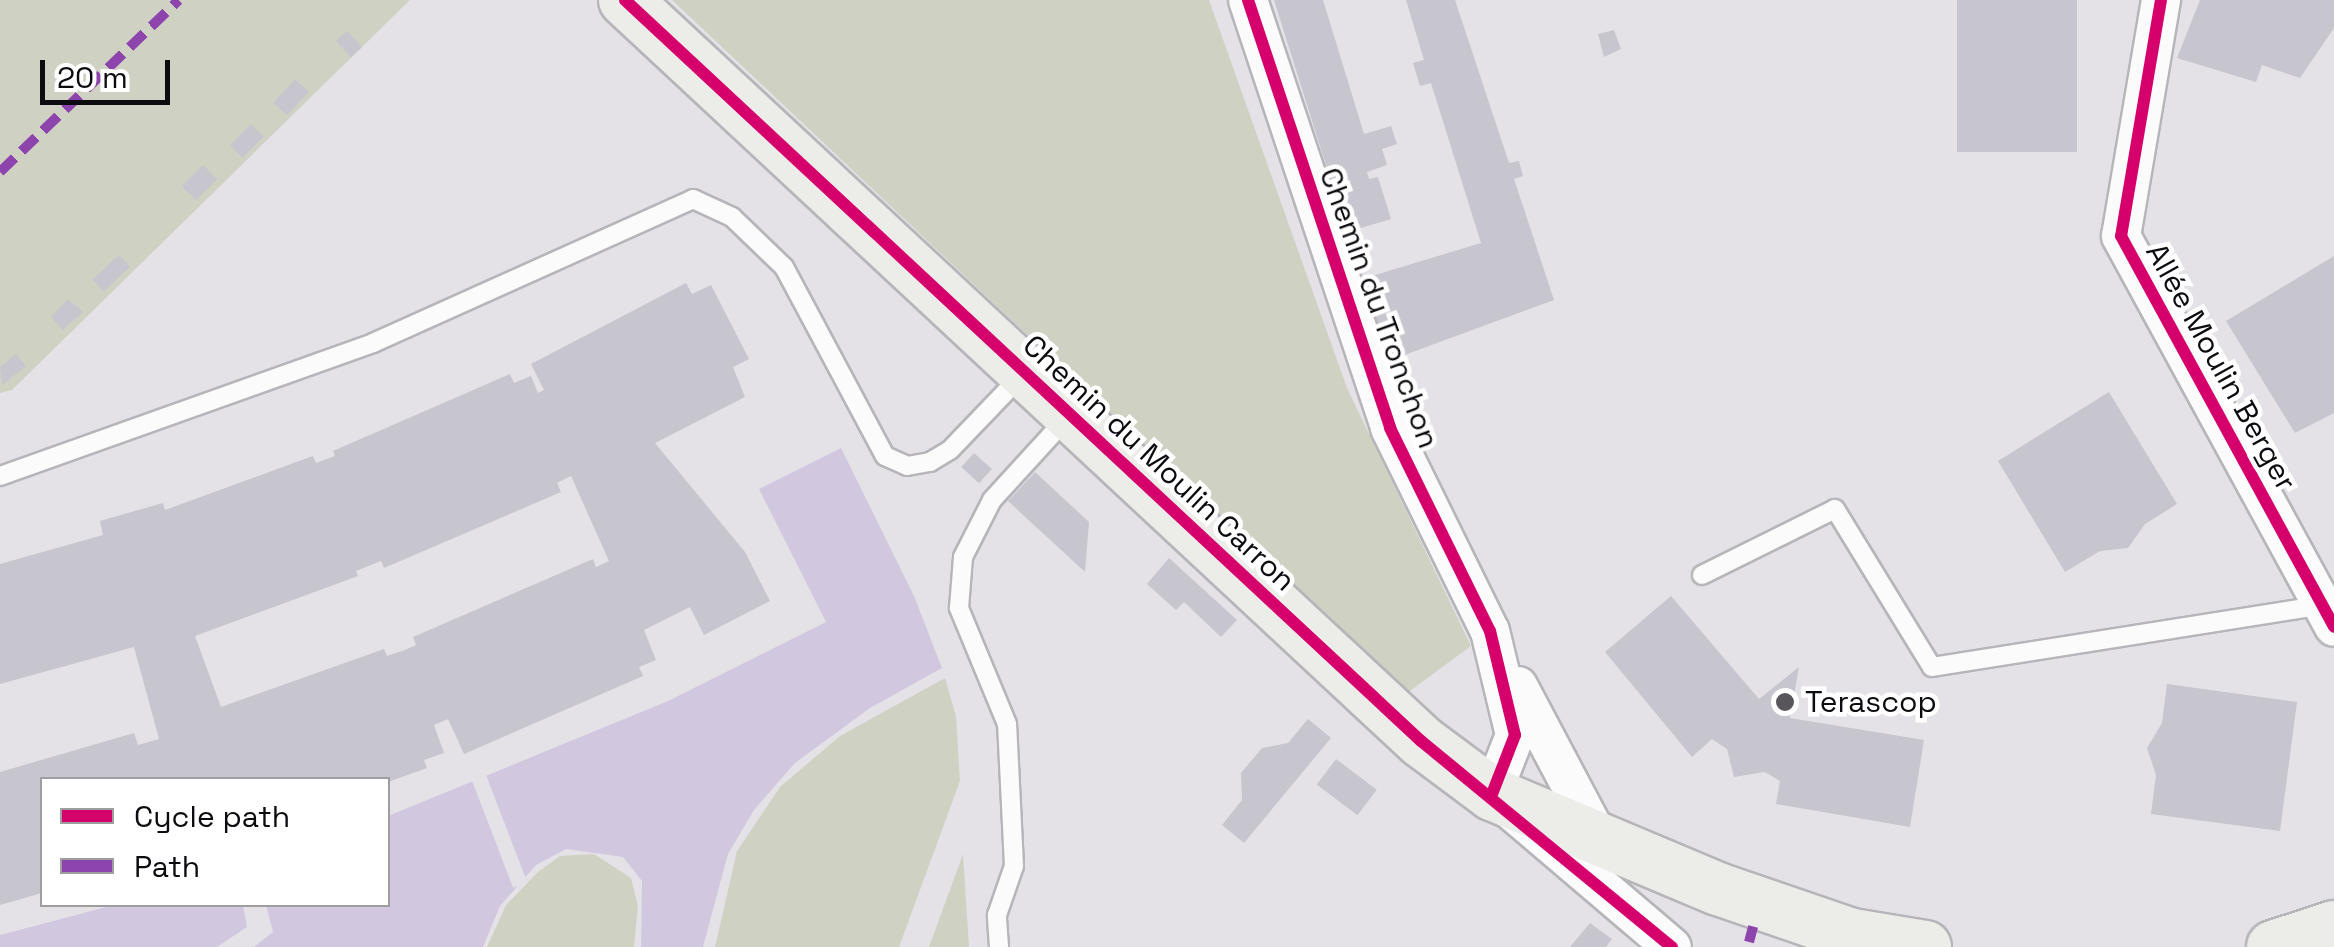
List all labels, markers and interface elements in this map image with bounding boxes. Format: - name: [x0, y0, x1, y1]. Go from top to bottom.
- scale bar: [45, 40, 175, 102]
- text: 20 m: [57, 58, 128, 97]
- street label: Chemin du Tronchon: [1311, 163, 1447, 453]
- street label: Allée Moulin Berger: [2138, 237, 2304, 497]
- street label: Chemin du Moulin Carron: [1015, 327, 1303, 599]
- place label: Terascop: [1805, 684, 1937, 720]
- marker: Terascop: [1774, 691, 1796, 713]
- legend: [40, 777, 390, 907]
- text: Cycle path: [134, 797, 290, 836]
- text: Path: [134, 847, 200, 886]

